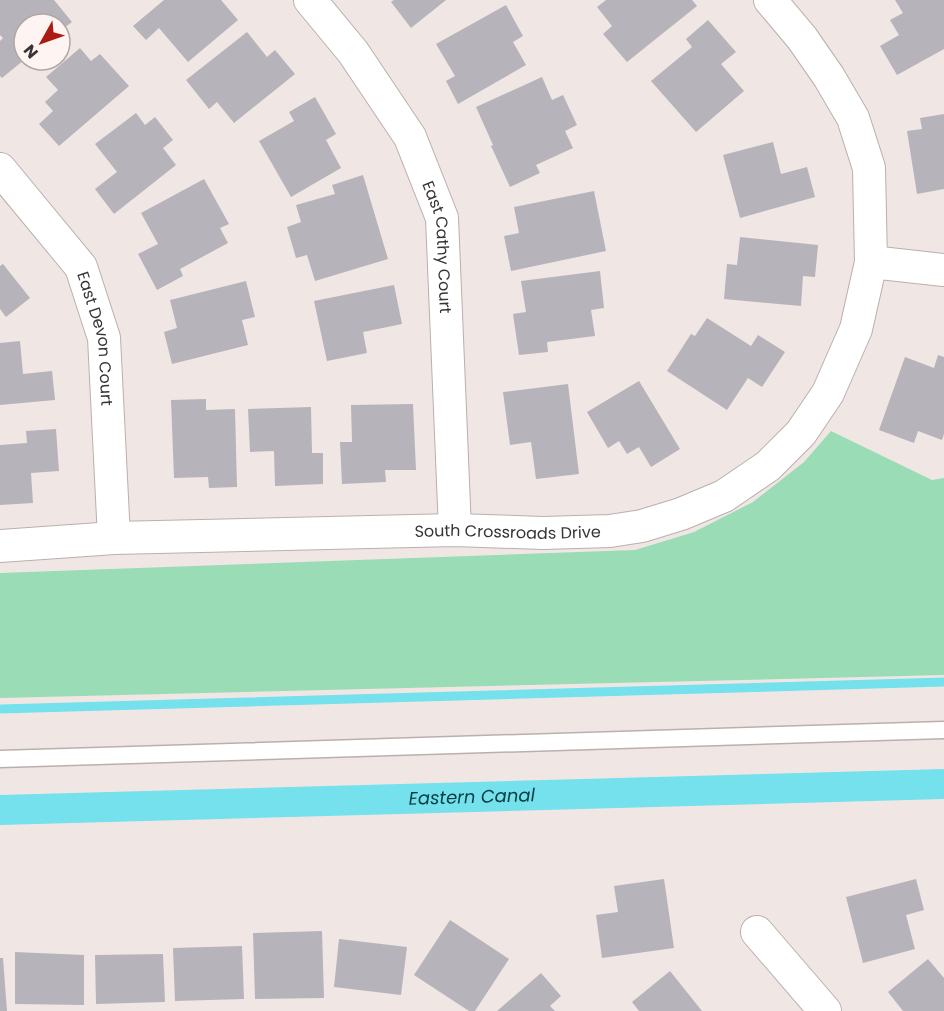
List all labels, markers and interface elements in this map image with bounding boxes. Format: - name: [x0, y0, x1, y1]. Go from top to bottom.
- north arrow: [12, 12, 72, 72]
- text: N: [18, 39, 44, 63]
- street label: East Cathy Court: [416, 177, 457, 314]
- street label: East Devon Court: [71, 269, 118, 406]
- street label: South Crossroads Drive: [414, 519, 601, 545]
- water label: Eastern Canal: [408, 782, 536, 811]

